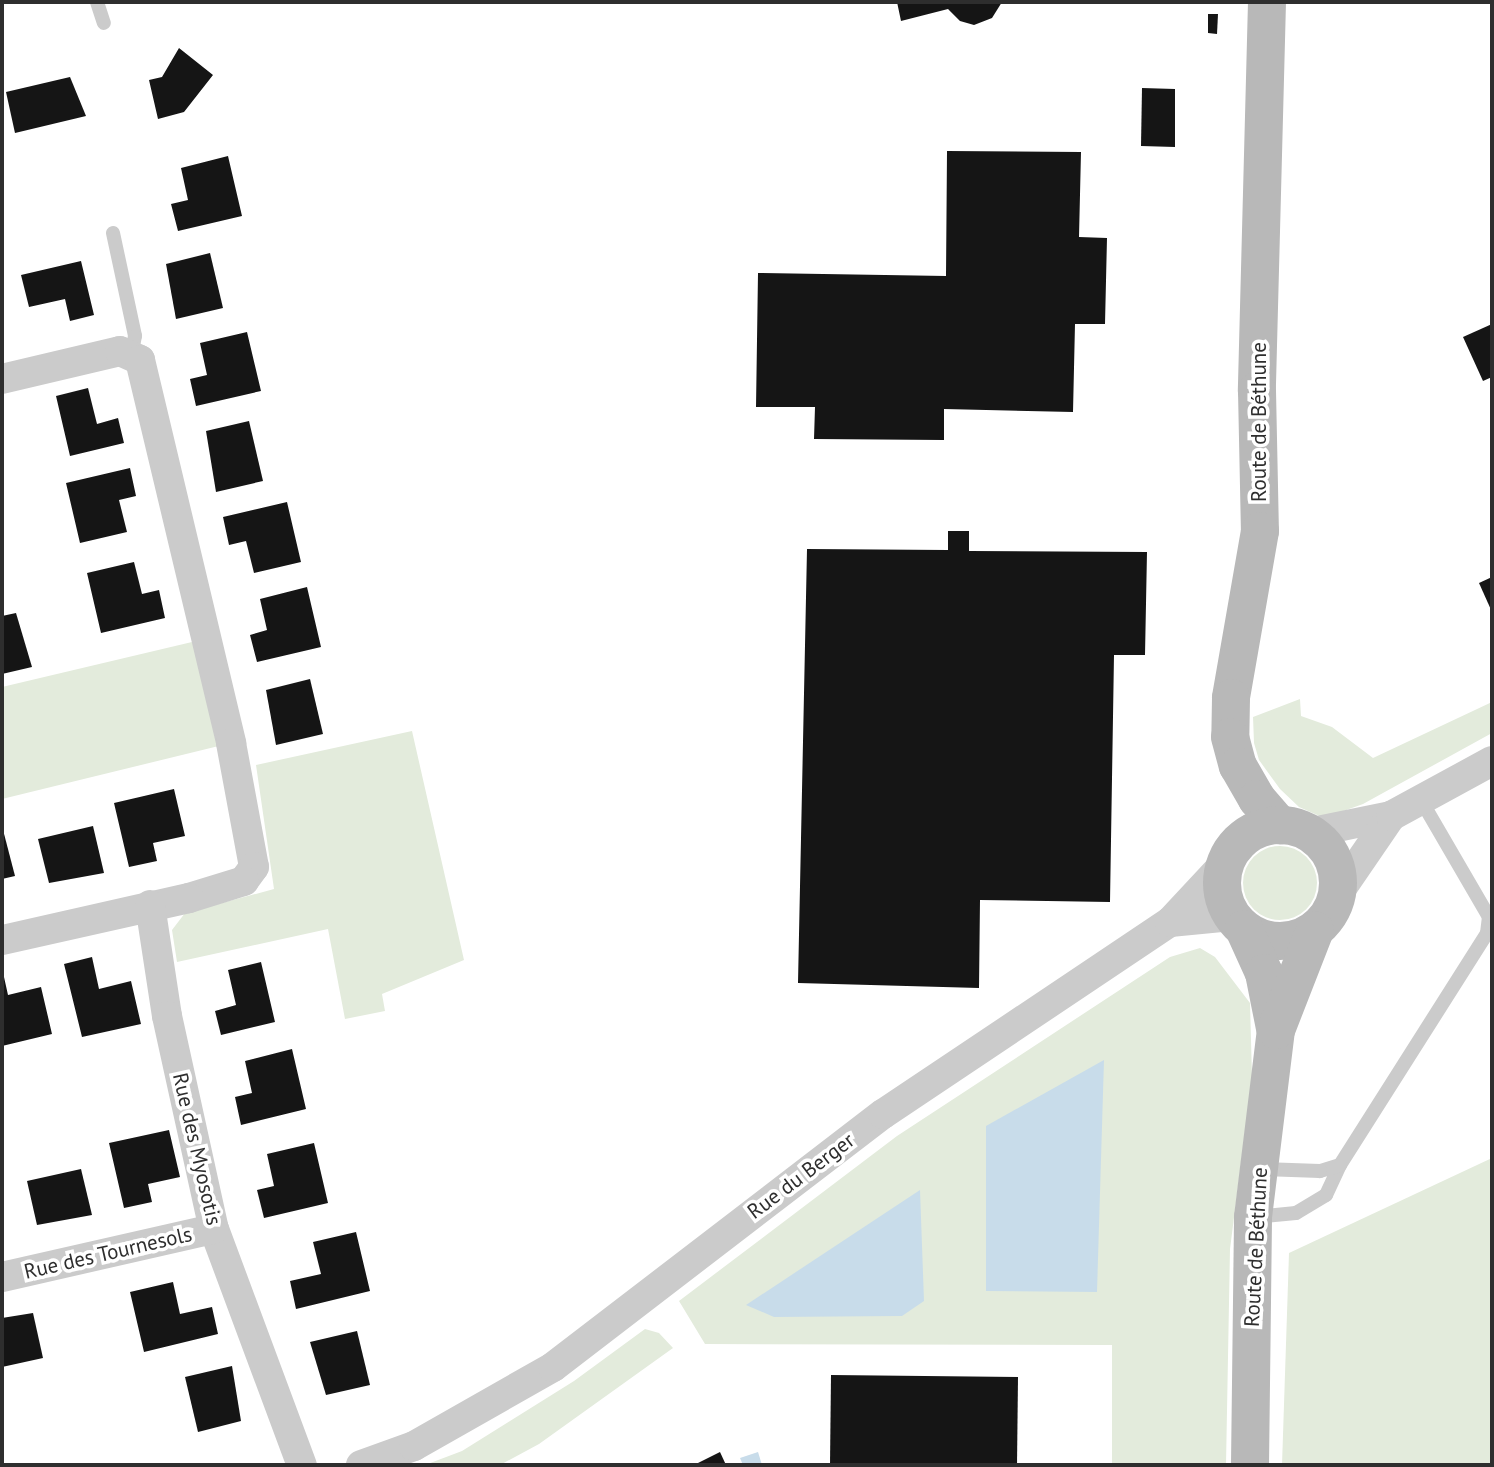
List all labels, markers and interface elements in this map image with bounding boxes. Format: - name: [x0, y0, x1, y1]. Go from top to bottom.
- street label: Route de Béthune: [1246, 342, 1272, 502]
- street label: Rue des Myosotis: [167, 1070, 227, 1228]
- street label: Rue du Berger: [743, 1128, 859, 1224]
- street label: Route de Béthune: [1239, 1167, 1273, 1327]
- street label: Rue des Tournesols: [21, 1221, 195, 1285]

